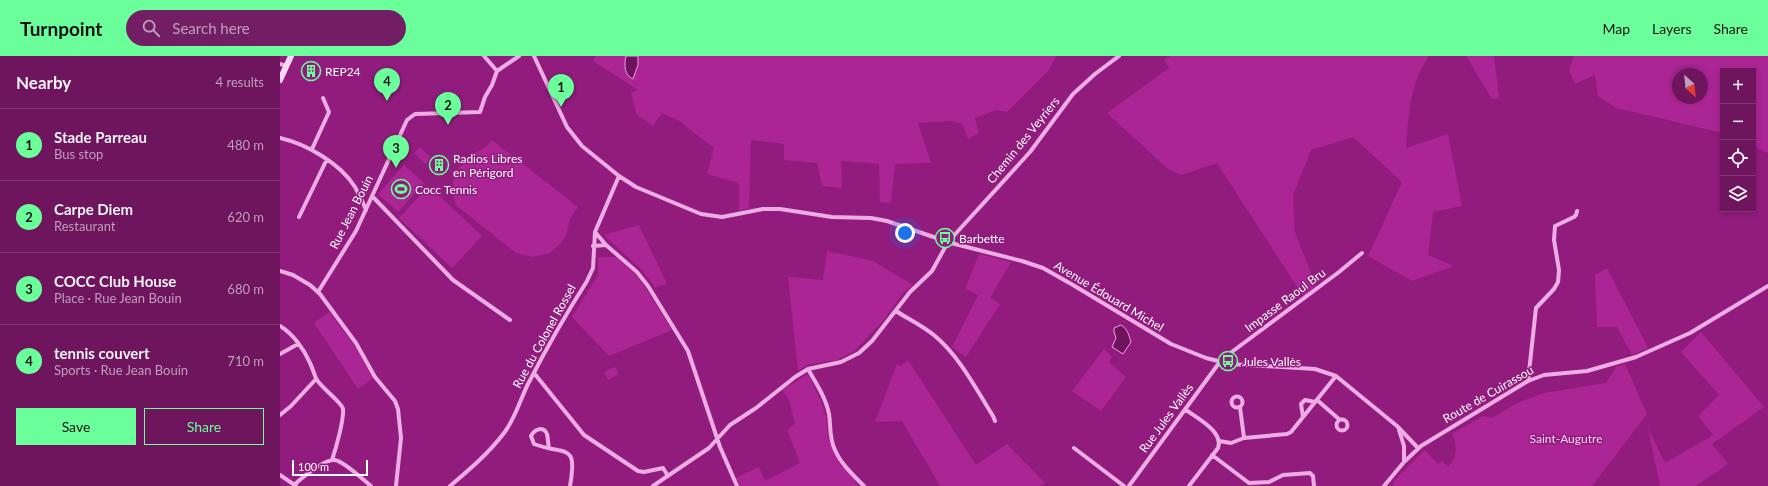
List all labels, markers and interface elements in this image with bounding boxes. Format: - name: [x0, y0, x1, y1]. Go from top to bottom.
- search box: [126, 10, 406, 46]
- text: Turnpoint: [20, 17, 102, 40]
- icon: search: [140, 17, 162, 39]
- text: Search here: [172, 19, 250, 37]
- text: Map: [1602, 20, 1630, 37]
- text: Layers: [1652, 20, 1692, 37]
- text: Share: [1714, 20, 1748, 37]
- building icon: REP24: [300, 60, 322, 82]
- place label: REP24: [325, 64, 361, 79]
- pin: 4: [374, 68, 400, 101]
- north arrow: [1672, 68, 1708, 104]
- map controls: [1720, 68, 1756, 212]
- button: +: [1720, 68, 1756, 104]
- text: Nearby: [16, 72, 71, 93]
- text: 4 results: [216, 74, 264, 90]
- pin: 1: [548, 74, 574, 107]
- pin: 2: [435, 92, 461, 125]
- street label: Chemin des Veyriers: [983, 94, 1063, 186]
- button: −: [1720, 104, 1756, 140]
- text: Stade Parreau: [54, 128, 147, 146]
- pin: 3: [383, 135, 409, 168]
- text: 1: [25, 137, 33, 153]
- text: 480 m: [227, 137, 264, 153]
- button: locate: [1720, 140, 1756, 176]
- text: Bus stop: [54, 146, 103, 162]
- place label: Radios Libres en Périgord: [453, 151, 522, 180]
- building icon: Radios Libres en Périgord: [428, 154, 450, 176]
- street label: Rue Jean Bouin: [326, 173, 376, 251]
- button: layers: [1720, 176, 1756, 212]
- sports icon: Cocc Tennis: [390, 178, 412, 200]
- place label: Cocc Tennis: [415, 182, 477, 197]
- text: Carpe Diem: [54, 200, 133, 218]
- text: 2: [25, 209, 33, 225]
- text: 620 m: [227, 209, 264, 225]
- text: Restaurant: [54, 218, 116, 234]
- your location: [895, 223, 915, 243]
- bus stop icon: Barbette: [934, 227, 956, 249]
- place label: Barbette: [959, 231, 1005, 246]
- street label: Avenue Édouard Michel: [1052, 257, 1166, 335]
- street label: Impasse Raoul Bru: [1242, 265, 1328, 335]
- text: COCC Club House: [54, 272, 176, 290]
- text: 3: [25, 281, 33, 297]
- text: 680 m: [227, 281, 264, 297]
- street label: Rue du Colonel Rossel: [509, 281, 579, 391]
- text: Place · Rue Jean Bouin: [54, 290, 182, 306]
- text: tennis couvert: [54, 344, 150, 362]
- bus stop icon: Jules Vallès: [1217, 350, 1239, 372]
- text: 4: [25, 353, 33, 369]
- text: 710 m: [227, 353, 264, 369]
- place label: Jules Vallès: [1242, 354, 1301, 369]
- text: Sports · Rue Jean Bouin: [54, 362, 188, 378]
- street label: Route de Cuirassou: [1440, 362, 1536, 426]
- street label: Rue Jules Vallès: [1136, 380, 1196, 456]
- button: Save: [16, 408, 136, 445]
- button: Share: [144, 408, 264, 445]
- park label: Saint-Augutre: [1530, 431, 1603, 446]
- scale bar: [292, 458, 368, 477]
- text: 100 m: [298, 460, 329, 473]

